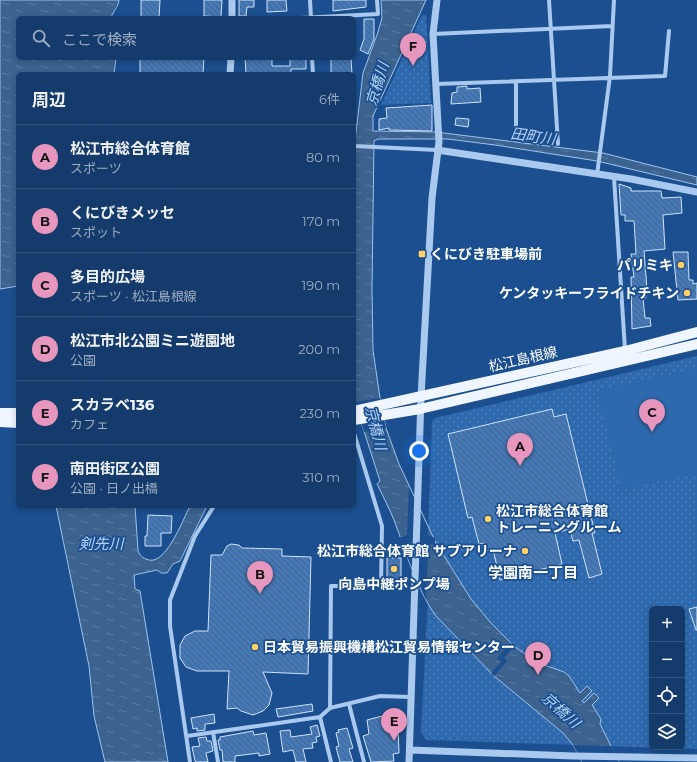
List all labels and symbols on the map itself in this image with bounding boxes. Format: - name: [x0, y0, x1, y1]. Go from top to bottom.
- pin: F: [400, 33, 426, 66]
- water label: 京橋川: [361, 58, 393, 108]
- water label: 田町川: [509, 123, 559, 149]
- place label: くにびき駐車場前: [430, 245, 542, 263]
- marker: くにびき駐車場前: [417, 249, 427, 259]
- place label: パリミキ: [617, 256, 673, 274]
- marker: パリミキ: [676, 260, 686, 270]
- place label: ケンタッキーフライドチキン: [499, 284, 679, 302]
- marker: ケンタッキーフライドチキン: [682, 288, 692, 298]
- street label: 松江島根線: [487, 342, 559, 376]
- pin: C: [639, 399, 665, 432]
- water label: 京橋川: [361, 404, 391, 454]
- pin: A: [507, 433, 533, 466]
- your location: [409, 441, 429, 461]
- place label: 松江市総合体育館 トレーニングルーム: [496, 502, 622, 536]
- marker: 松江市総合体育館 トレーニングルーム: [483, 514, 493, 524]
- water label: 剣先川: [78, 534, 125, 553]
- place label: 松江市総合体育館 サブアリーナ: [317, 542, 517, 560]
- marker: 松江市総合体育館 サブアリーナ: [520, 546, 530, 556]
- pin: B: [247, 561, 273, 594]
- district label: 学園南一丁目: [488, 563, 578, 582]
- marker: 向島中継ポンプ場: [389, 564, 399, 574]
- place label: 向島中継ポンプ場: [338, 575, 450, 593]
- place label: 日本貿易振興機構松江貿易情報センター: [263, 638, 515, 656]
- marker: 日本貿易振興機構松江貿易情報センター: [250, 642, 260, 652]
- pin: D: [525, 642, 551, 675]
- water label: 京橋川: [538, 688, 586, 733]
- pin: E: [381, 708, 407, 741]

